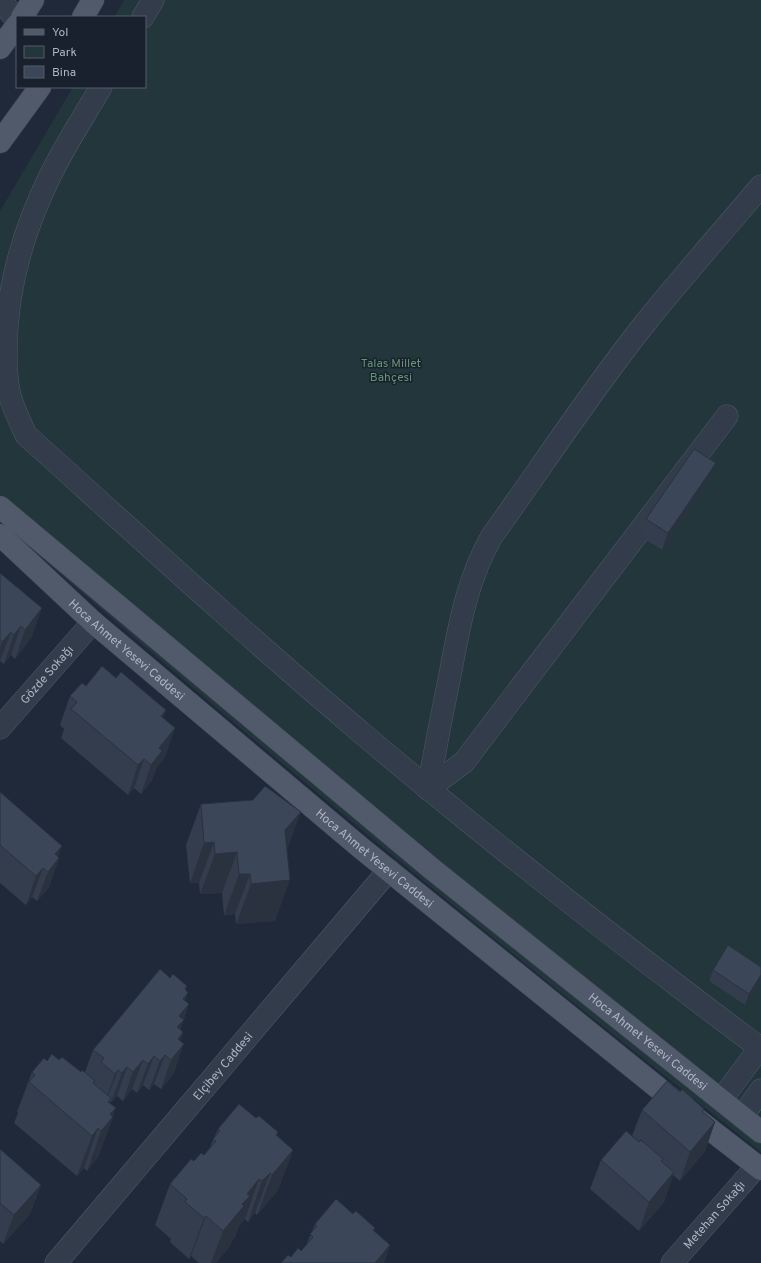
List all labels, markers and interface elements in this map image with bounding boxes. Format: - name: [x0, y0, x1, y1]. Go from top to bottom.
- legend: [16, 16, 146, 88]
- text: Yol: [52, 25, 68, 41]
- text: Park: [52, 45, 77, 61]
- text: Bina: [52, 65, 76, 81]
- park label: Talas Millet Bahçesi: [361, 356, 421, 386]
- street label: Hoca Ahmet Yesevi Caddesi: [65, 596, 187, 705]
- street label: Gözde Sokağı: [17, 643, 78, 708]
- street label: Hoca Ahmet Yesevi Caddesi: [312, 806, 436, 912]
- street label: Hoca Ahmet Yesevi Caddesi: [584, 990, 710, 1095]
- street label: Elçibey Caddesi: [190, 1029, 257, 1104]
- street label: Metehan Sokağı: [681, 1178, 749, 1253]

